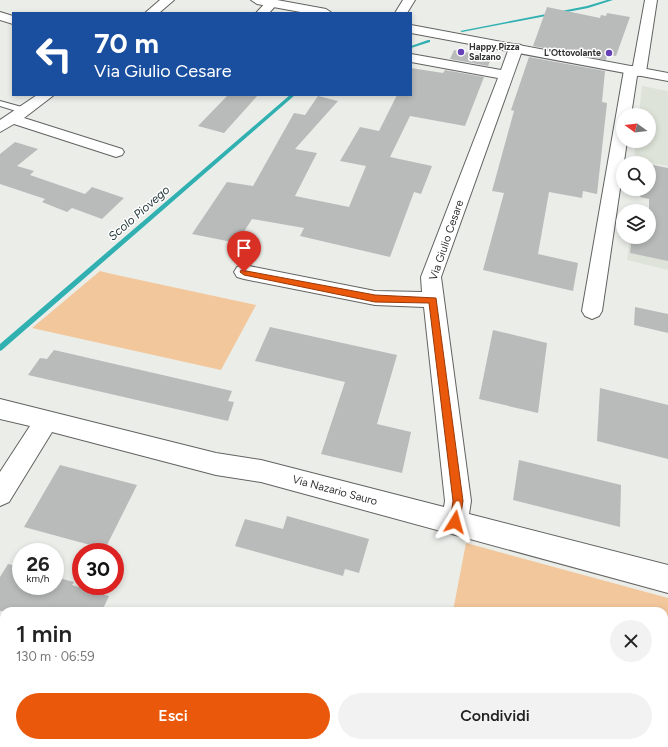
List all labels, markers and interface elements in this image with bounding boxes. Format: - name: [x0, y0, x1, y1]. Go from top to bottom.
- text: 70 m: [94, 26, 159, 60]
- icon: left: [28, 28, 80, 80]
- place label: Happy Pizza Salzano: [469, 41, 520, 62]
- marker: Happy Pizza Salzano: [456, 47, 466, 57]
- place label: L'Ottovolante: [544, 47, 601, 58]
- marker: L'Ottovolante: [604, 48, 614, 58]
- text: Via Giulio Cesare: [94, 60, 231, 82]
- north arrow: [616, 108, 656, 148]
- map controls: [616, 108, 656, 244]
- button: search: [616, 156, 656, 196]
- water label: Scolo Piovego: [105, 183, 173, 243]
- street label: Via Giulio Cesare: [427, 198, 466, 282]
- button: layers: [616, 204, 656, 244]
- pin: [227, 231, 261, 272]
- icon: arrive: [233, 237, 255, 259]
- street label: Via Nazario Sauro: [291, 473, 379, 508]
- position arrow: [434, 501, 476, 543]
- speed limit sign: 30: [72, 543, 124, 595]
- text: 26: [26, 552, 50, 576]
- text: km/h: [27, 572, 49, 585]
- text: 1 min: [16, 619, 72, 648]
- button: close: [610, 620, 652, 662]
- text: 130 m · 06:59: [16, 649, 95, 664]
- button: Esci: [16, 693, 330, 739]
- button: Condividi: [338, 693, 652, 739]

